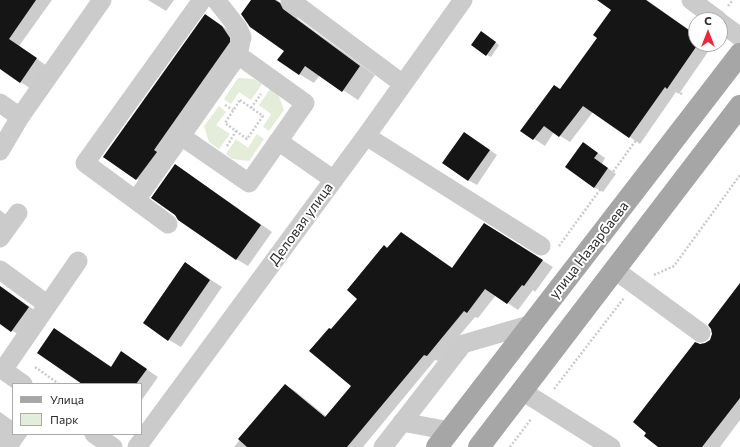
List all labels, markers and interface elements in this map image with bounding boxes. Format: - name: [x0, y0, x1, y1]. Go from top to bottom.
- north arrow: [688, 12, 728, 52]
- text: С: [704, 14, 712, 27]
- street label: Деловая улица: [265, 179, 337, 269]
- street label: улица Назарбаева: [546, 198, 632, 302]
- legend: [12, 383, 142, 435]
- text: Улица: [50, 392, 84, 406]
- text: Парк: [50, 412, 79, 426]

